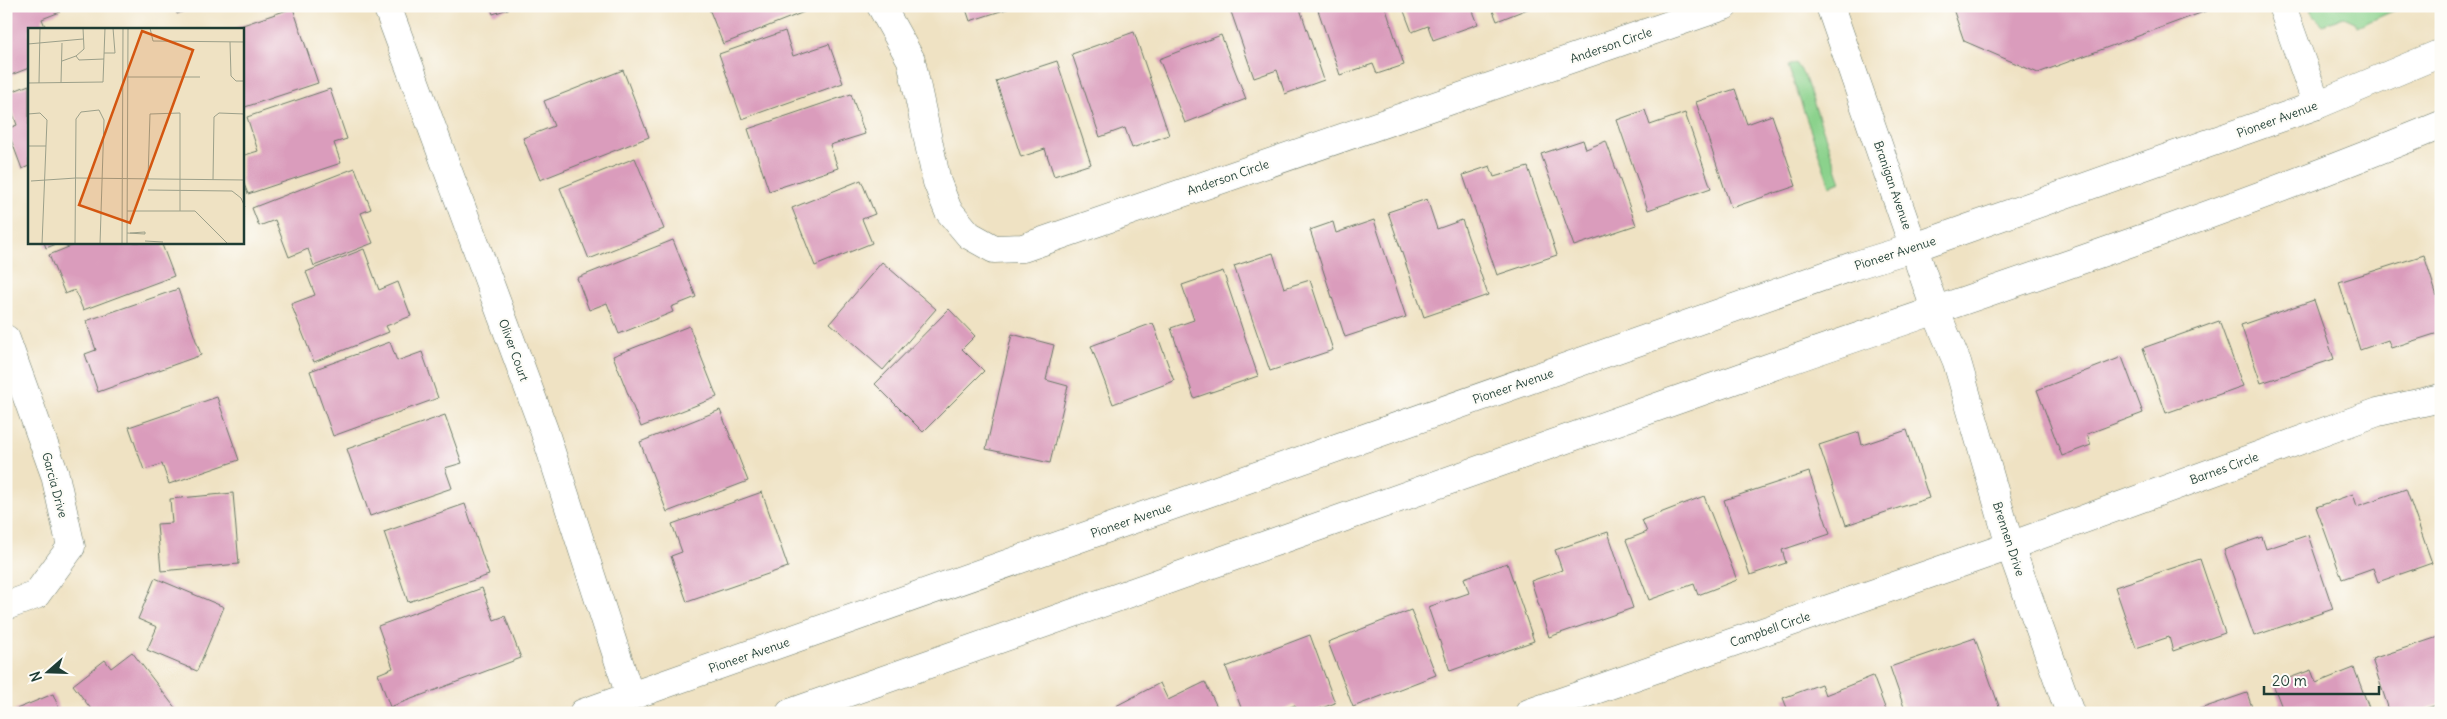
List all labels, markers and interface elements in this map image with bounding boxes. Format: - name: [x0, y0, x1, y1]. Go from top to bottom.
- street label: Anderson Circle: [1568, 24, 1654, 66]
- inset map: [28, 28, 244, 244]
- street label: Pioneer Avenue: [2235, 97, 2319, 141]
- street label: Branigan Avenue: [1871, 139, 1915, 231]
- street label: Anderson Circle: [1185, 156, 1271, 198]
- street label: Pioneer Avenue: [1852, 233, 1938, 273]
- street label: Oliver Court: [496, 317, 532, 383]
- street label: Pioneer Avenue: [1471, 365, 1555, 407]
- street label: Barnes Circle: [2188, 449, 2260, 487]
- street label: Garcia Drive: [39, 451, 71, 519]
- street label: Pioneer Avenue: [1089, 499, 1173, 541]
- street label: Brennen Drive: [1990, 500, 2028, 578]
- street label: Campbell Circle: [1728, 608, 1812, 650]
- street label: Pioneer Avenue: [707, 634, 791, 676]
- north arrow: [22, 646, 72, 696]
- scale bar: [2264, 664, 2380, 696]
- text: N: [26, 669, 46, 684]
- text: 20 m: [2272, 671, 2307, 690]

